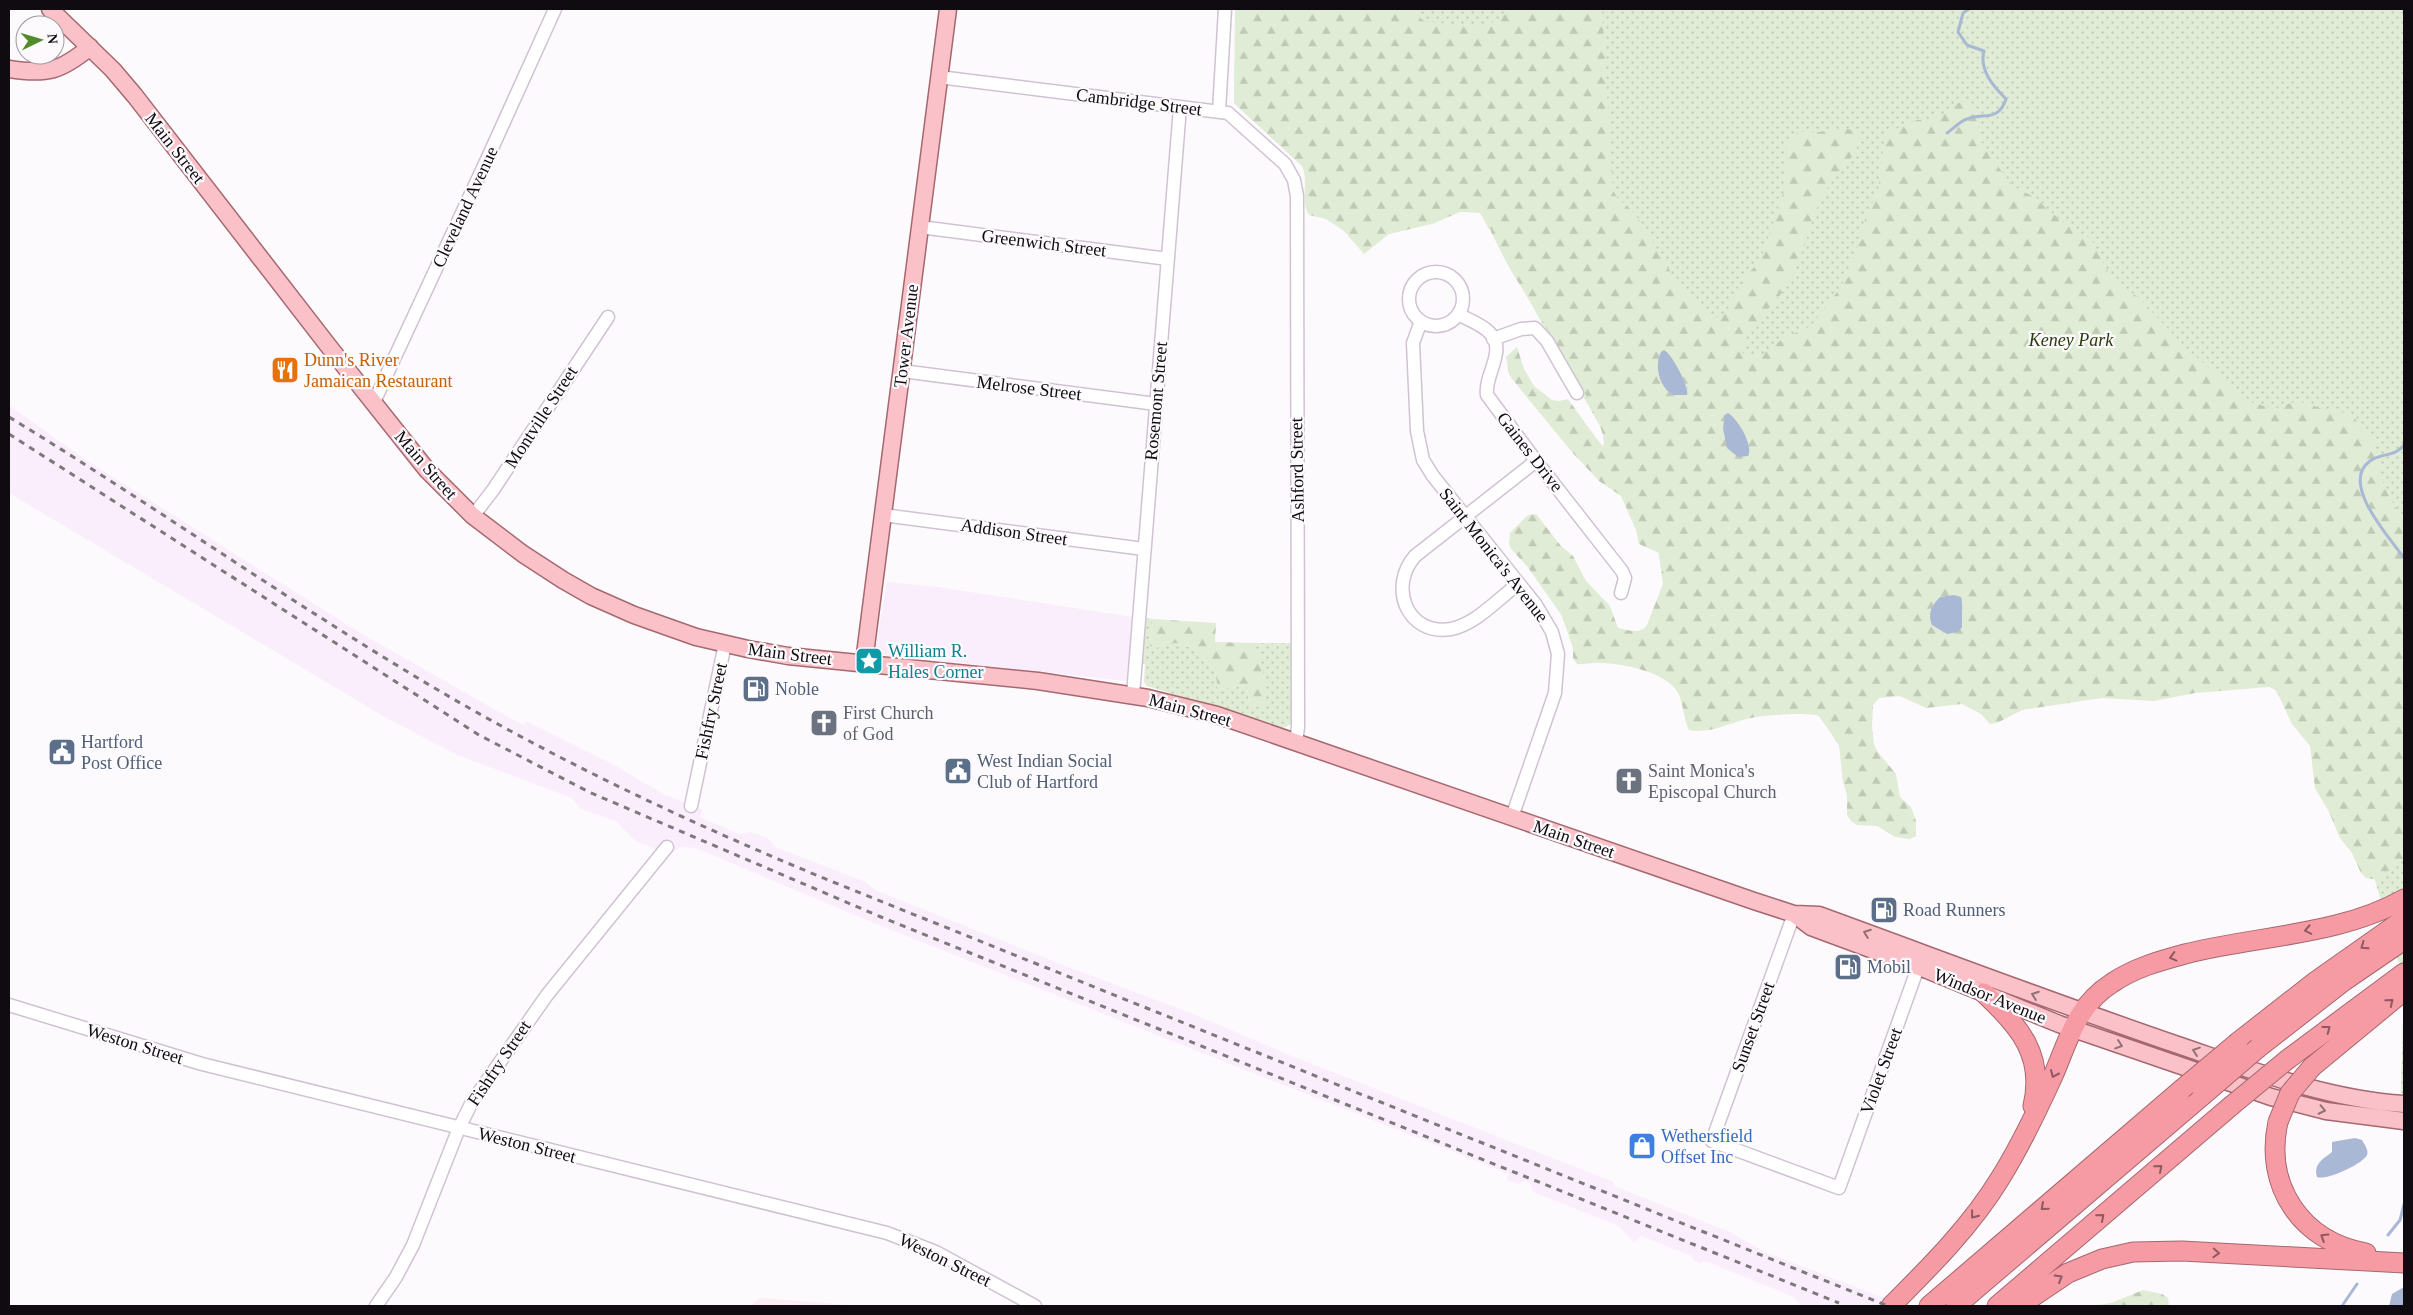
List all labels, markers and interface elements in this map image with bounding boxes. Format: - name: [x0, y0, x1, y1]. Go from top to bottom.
- north arrow: [15, 15, 65, 65]
- text: N: [45, 33, 60, 45]
- street label: Cambridge Street: [1075, 84, 1203, 120]
- street label: Main Street: [141, 109, 209, 187]
- street label: Cleveland Avenue: [428, 143, 502, 271]
- street label: Greenwich Street: [981, 225, 1107, 261]
- street label: Tower Avenue: [890, 283, 922, 389]
- park label: Keney Park: [2028, 330, 2114, 350]
- street label: Rosemont Street: [1141, 341, 1171, 461]
- place label: Dunn's River Jamaican Restaurant: [304, 350, 452, 391]
- restaurant icon: Dunn's River Jamaican Restaurant: [270, 355, 300, 385]
- street label: Montville Street: [501, 362, 581, 472]
- street label: Melrose Street: [975, 372, 1083, 404]
- street label: Gaines Drive: [1493, 408, 1567, 496]
- street label: Ashford Street: [1286, 417, 1308, 523]
- street label: Main Street: [391, 427, 461, 503]
- street label: Saint Monica's Avenue: [1435, 484, 1553, 626]
- street label: Addison Street: [959, 515, 1069, 549]
- street label: Main Street: [747, 639, 833, 669]
- place label: William R. Hales Corner: [888, 641, 983, 682]
- place icon: William R. Hales Corner: [854, 646, 884, 676]
- street label: Fishfry Street: [691, 661, 731, 761]
- fuel station icon: Noble: [741, 674, 771, 704]
- place label: Noble: [775, 679, 819, 699]
- street label: Main Street: [1147, 689, 1233, 731]
- place label: First Church of God: [843, 703, 934, 744]
- church icon: First Church of God: [809, 708, 839, 738]
- place label: Hartford Post Office: [81, 732, 162, 773]
- public building icon: Hartford Post Office: [47, 737, 77, 767]
- place label: West Indian Social Club of Hartford: [977, 751, 1113, 792]
- public building icon: West Indian Social Club of Hartford: [943, 756, 973, 786]
- place label: Saint Monica's Episcopal Church: [1648, 761, 1776, 802]
- church icon: Saint Monica's Episcopal Church: [1614, 766, 1644, 796]
- street label: Main Street: [1531, 816, 1617, 862]
- fuel station icon: Road Runners: [1869, 895, 1899, 925]
- place label: Road Runners: [1903, 900, 2006, 920]
- one-way arrow: [2304, 924, 2313, 934]
- one-way arrow: [1863, 929, 1871, 939]
- one-way arrow: [2360, 940, 2370, 949]
- one-way arrow: [2169, 951, 2177, 962]
- fuel station icon: Mobil: [1833, 952, 1863, 982]
- place label: Mobil: [1867, 957, 1911, 977]
- street label: Windsor Avenue: [1931, 964, 2049, 1028]
- street label: Sunset Street: [1727, 979, 1779, 1075]
- one-way arrow: [2032, 991, 2040, 1001]
- one-way arrow: [2384, 1000, 2393, 1008]
- street label: Fishfry Street: [463, 1017, 535, 1109]
- street label: Weston Street: [84, 1020, 186, 1068]
- street label: Violet Street: [1856, 1025, 1906, 1117]
- one-way arrow: [2321, 1026, 2330, 1034]
- one-way arrow: [2114, 1039, 2122, 1049]
- one-way arrow: [2192, 1047, 2201, 1057]
- one-way arrow: [2049, 1069, 2060, 1078]
- one-way arrow: [2318, 1104, 2327, 1115]
- street label: Weston Street: [476, 1123, 578, 1167]
- place label: Wethersfield Offset Inc: [1661, 1126, 1753, 1167]
- shop icon: Wethersfield Offset Inc: [1627, 1131, 1657, 1161]
- one-way arrow: [2153, 1164, 2162, 1173]
- one-way arrow: [2041, 1201, 2050, 1210]
- one-way arrow: [1972, 1209, 1980, 1218]
- one-way arrow: [2095, 1214, 2104, 1223]
- street label: Weston Street: [896, 1229, 994, 1291]
- one-way arrow: [2320, 1234, 2329, 1244]
- one-way arrow: [2213, 1247, 2221, 1258]
- one-way arrow: [2053, 1275, 2062, 1285]

